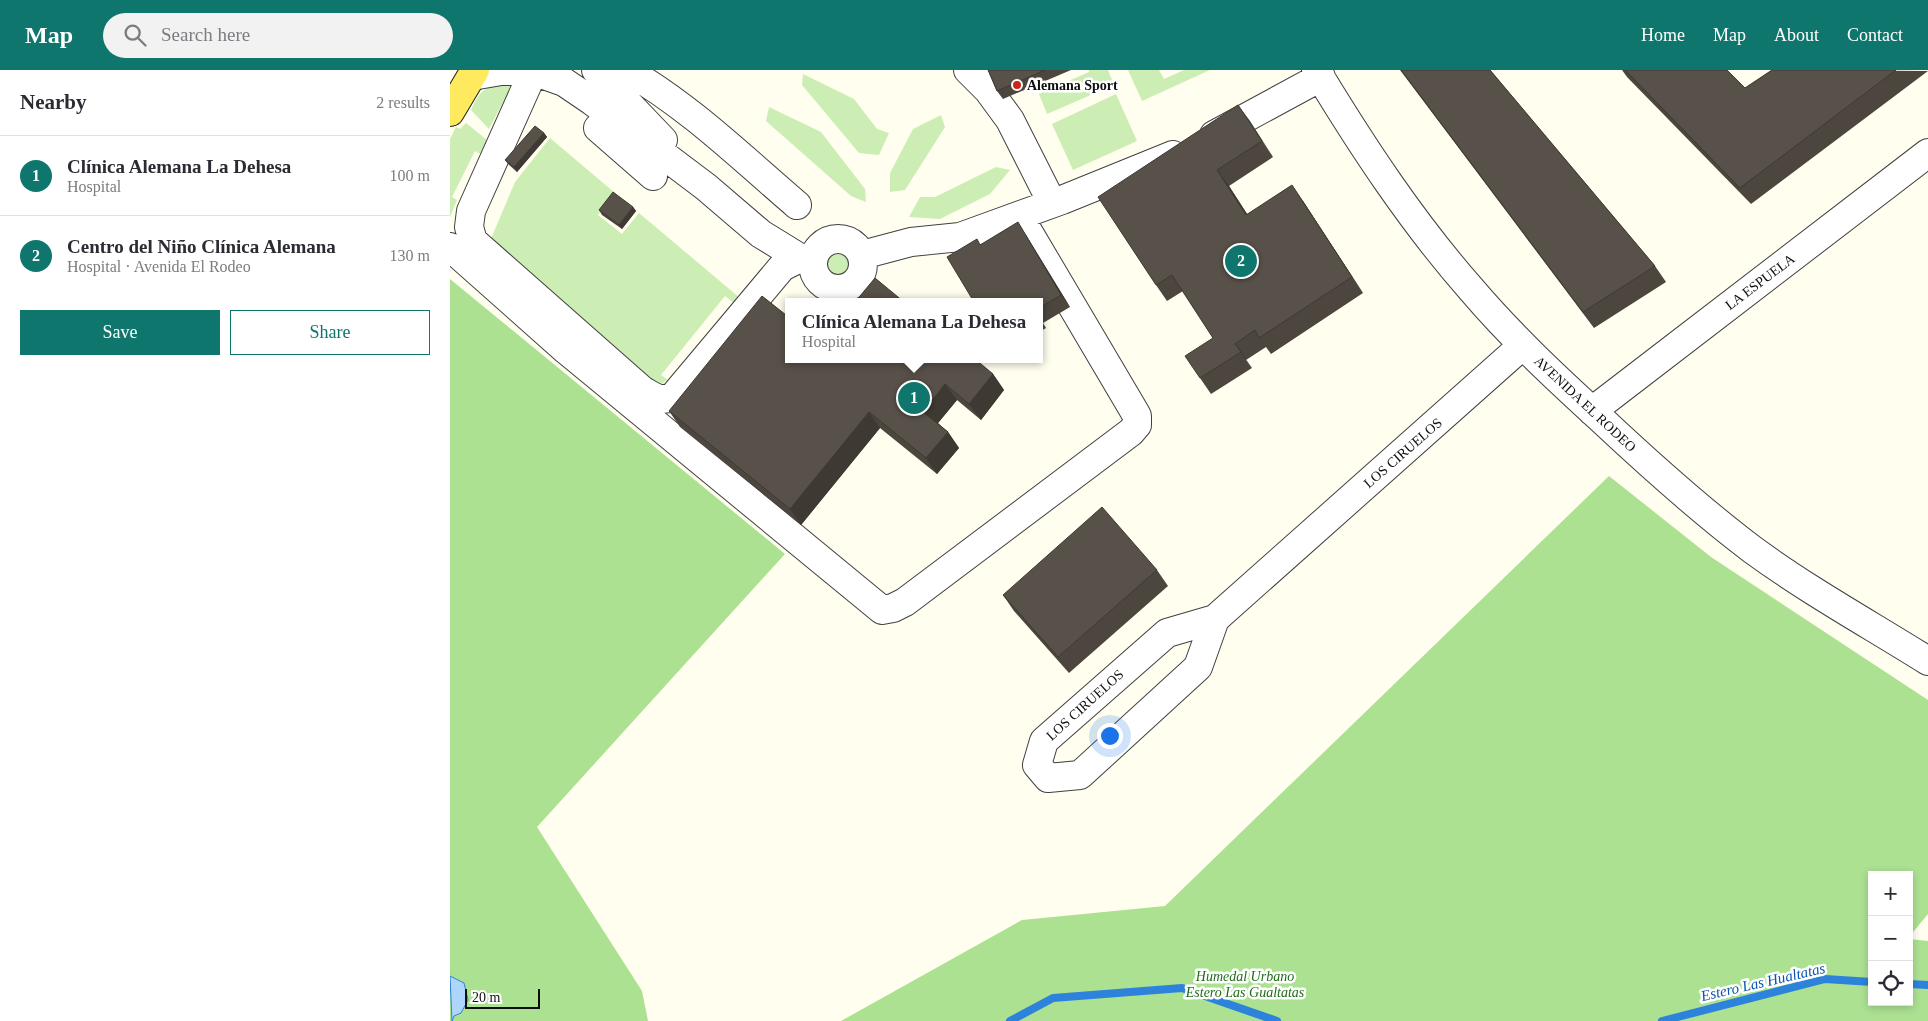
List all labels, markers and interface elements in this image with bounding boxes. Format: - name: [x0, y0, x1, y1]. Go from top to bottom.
- search box: [103, 13, 453, 58]
- icon: search: [121, 21, 149, 49]
- text: Map: [25, 22, 73, 48]
- text: Search here: [161, 24, 250, 45]
- text: Home: [1641, 25, 1685, 45]
- text: Map: [1713, 25, 1746, 45]
- text: About: [1774, 25, 1819, 45]
- text: Contact: [1847, 25, 1903, 45]
- place label: Alemana Sport: [1027, 78, 1118, 93]
- marker: Alemana Sport: [1011, 79, 1023, 91]
- text: Nearby: [20, 90, 87, 114]
- text: 2 results: [376, 94, 430, 111]
- text: Clínica Alemana La Dehesa: [67, 156, 291, 177]
- text: 1: [32, 167, 40, 184]
- text: 100 m: [390, 167, 430, 184]
- text: Hospital: [67, 178, 121, 195]
- text: Centro del Niño Clínica Alemana: [67, 236, 336, 257]
- pin: 2: [1225, 242, 1257, 280]
- text: 2: [32, 247, 40, 264]
- text: 130 m: [390, 247, 430, 264]
- street label: LA ESPUELA: [1722, 251, 1798, 313]
- text: Hospital · Avenida El Rodeo: [67, 258, 251, 275]
- popup: [785, 298, 1043, 363]
- button: Save: [20, 310, 220, 355]
- button: Share: [230, 310, 430, 355]
- text: Clínica Alemana La Dehesa: [802, 311, 1026, 332]
- text: Hospital: [802, 333, 856, 350]
- street label: AVENIDA EL RODEO: [1531, 353, 1639, 455]
- pin: 1: [898, 379, 930, 417]
- street label: LOS CIRUELOS: [1361, 415, 1445, 491]
- street label: LOS CIRUELOS: [1043, 667, 1127, 743]
- your location: [1097, 723, 1123, 749]
- map controls: [1868, 871, 1913, 1006]
- button: +: [1868, 871, 1913, 916]
- button: −: [1868, 916, 1913, 961]
- water label: Estero Las Hualtatas: [1698, 960, 1827, 1004]
- button: locate: [1868, 961, 1913, 1006]
- park label: Humedal Urbano Estero Las Gualtatas: [1185, 969, 1305, 1000]
- scale bar: [465, 986, 540, 1009]
- text: 20 m: [472, 990, 500, 1005]

